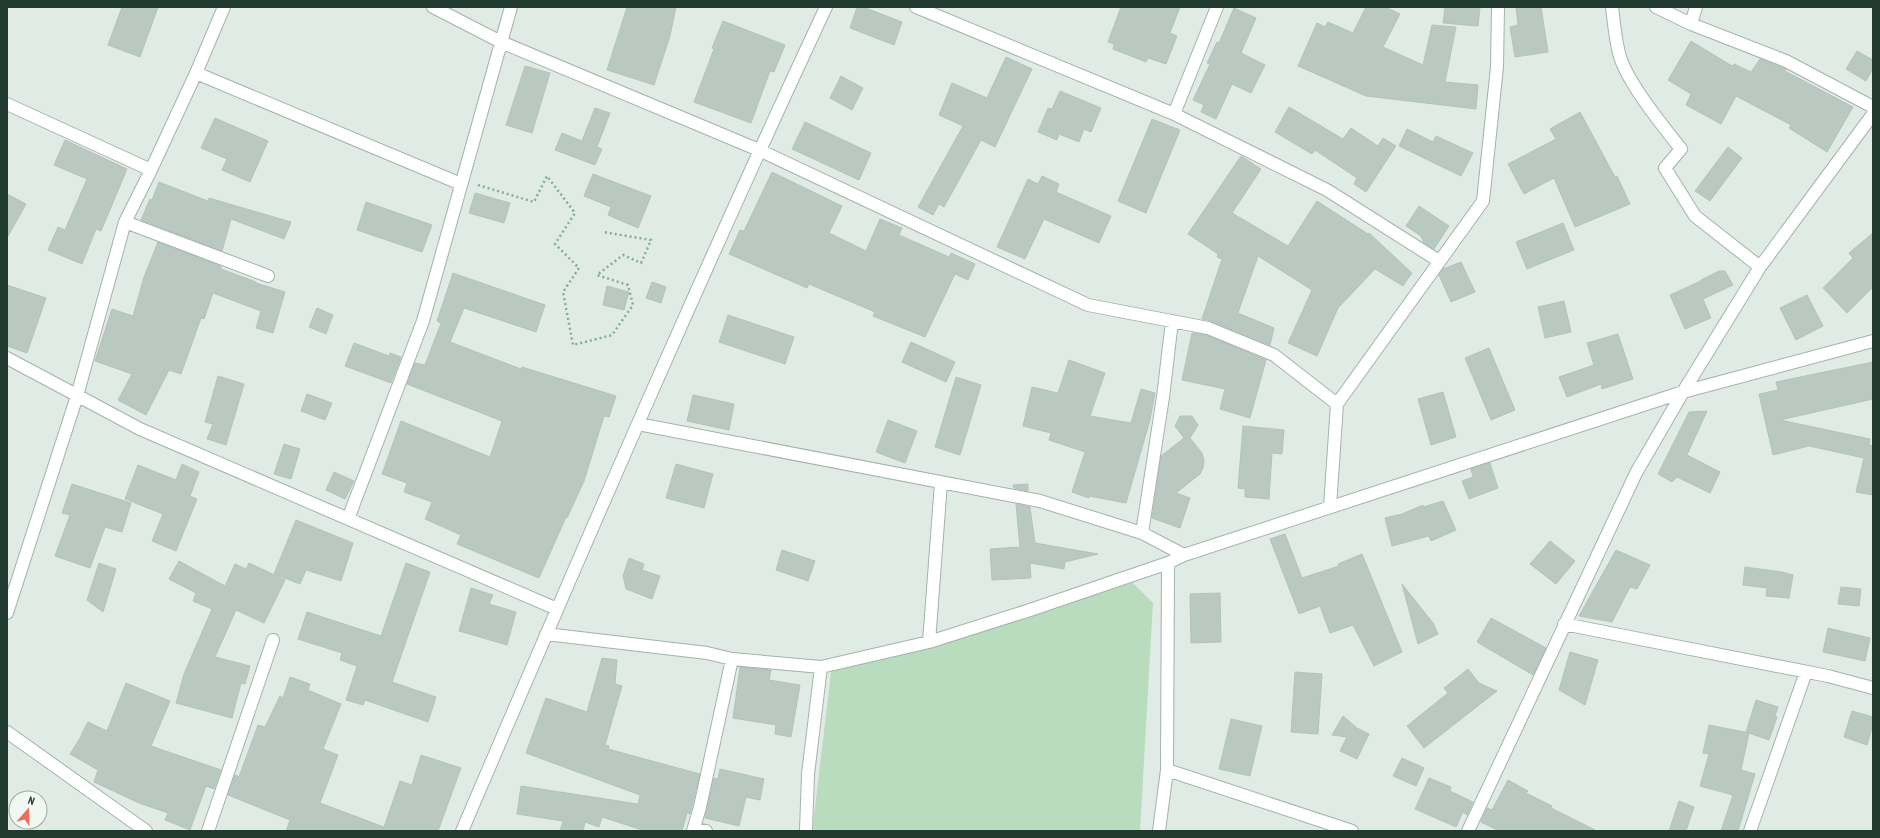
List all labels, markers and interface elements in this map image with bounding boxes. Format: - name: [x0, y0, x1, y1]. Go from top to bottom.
- north arrow: [8, 790, 48, 830]
- text: N: [26, 793, 37, 808]

